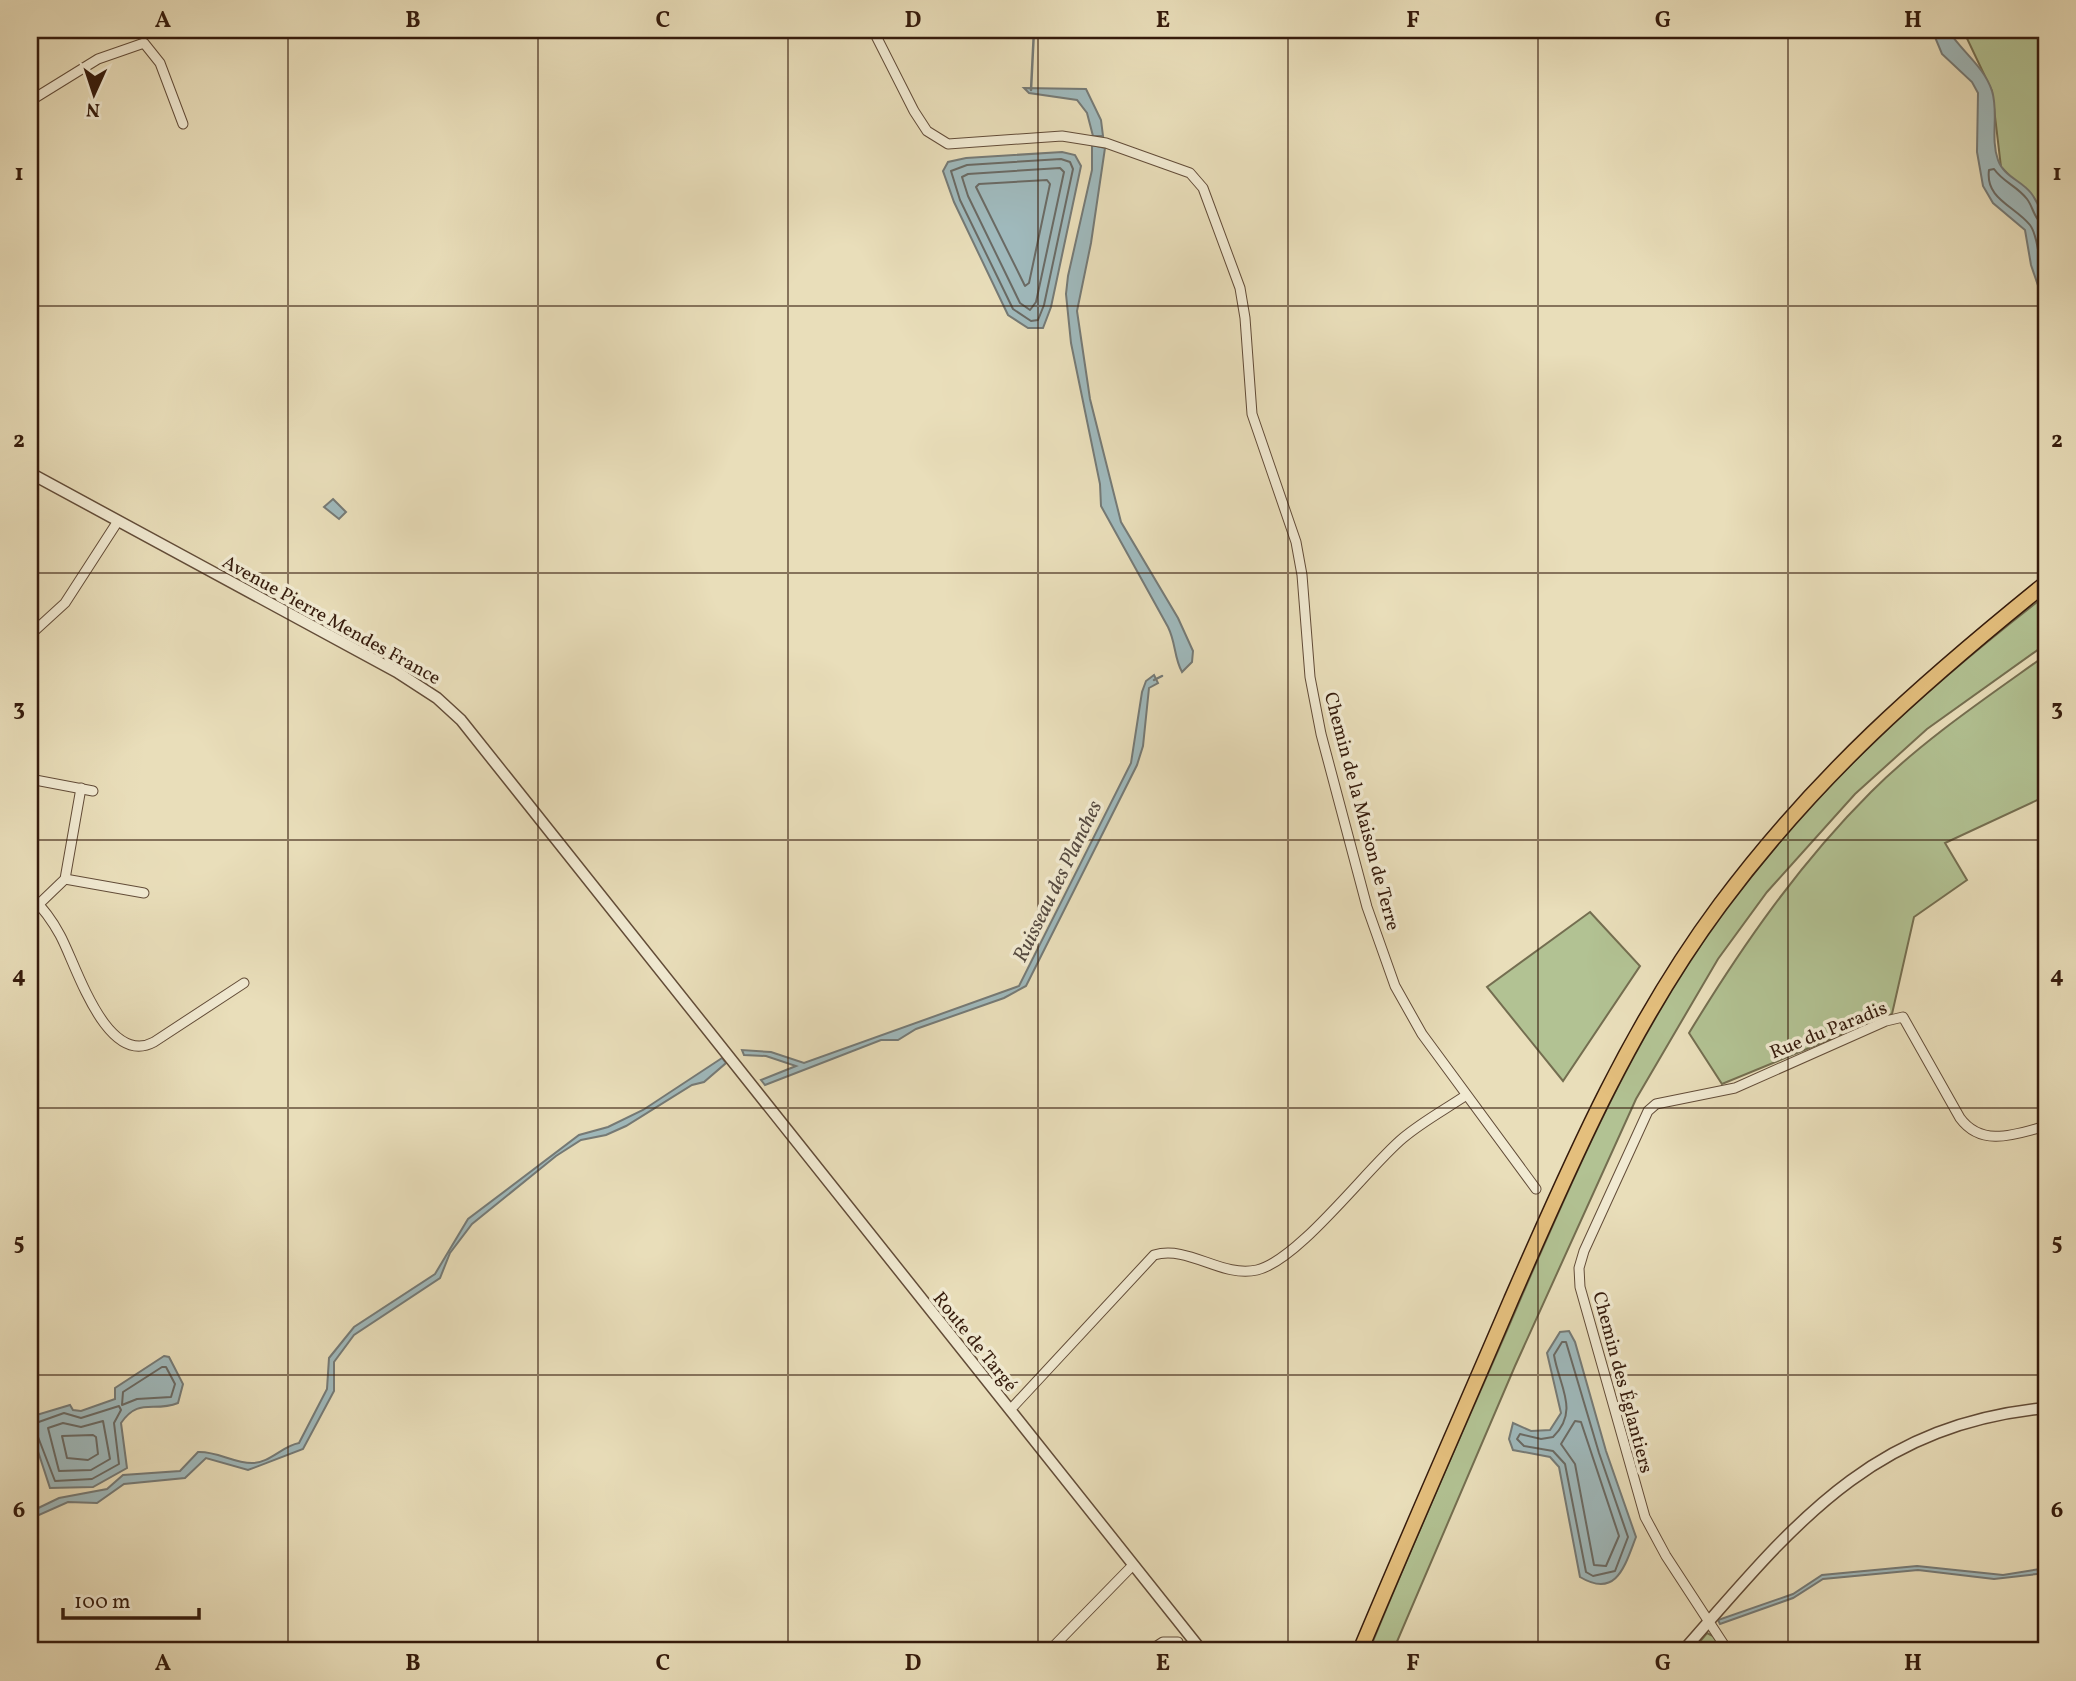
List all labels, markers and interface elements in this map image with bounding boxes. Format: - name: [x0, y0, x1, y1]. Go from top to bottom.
- text: A: [155, 5, 171, 37]
- text: B: [405, 5, 421, 37]
- text: C: [656, 5, 670, 37]
- text: D: [905, 5, 922, 37]
- text: E: [1156, 5, 1170, 37]
- text: F: [1406, 5, 1420, 37]
- text: G: [1655, 5, 1671, 37]
- text: H: [1904, 5, 1922, 37]
- north arrow: [60, 60, 130, 130]
- text: N: [85, 96, 101, 122]
- text: 1: [14, 158, 24, 190]
- text: 1: [2052, 158, 2062, 190]
- text: 2: [13, 425, 25, 457]
- text: 2: [2051, 425, 2063, 457]
- street label: Avenue Pierre Mendes France: [217, 550, 445, 692]
- street label: Chemin de la Maison de Terre: [1317, 689, 1405, 934]
- text: 3: [13, 693, 25, 725]
- text: 3: [2051, 693, 2063, 725]
- water label: Ruisseau des Planches: [1007, 796, 1110, 967]
- text: 4: [12, 960, 26, 992]
- text: 4: [2050, 960, 2064, 992]
- street label: Rue du Paradis: [1766, 996, 1891, 1066]
- text: 5: [13, 1227, 25, 1259]
- text: 5: [2051, 1227, 2063, 1259]
- street label: Route de Targé: [926, 1287, 1023, 1398]
- street label: Chemin des Églantiers: [1585, 1289, 1659, 1476]
- text: 6: [13, 1495, 25, 1527]
- text: 6: [2051, 1495, 2063, 1527]
- scale bar: [63, 1576, 200, 1620]
- text: 100 m: [74, 1588, 131, 1617]
- text: A: [155, 1648, 171, 1680]
- text: B: [405, 1648, 421, 1680]
- text: C: [656, 1648, 670, 1680]
- text: D: [905, 1648, 922, 1680]
- text: E: [1156, 1648, 1170, 1680]
- text: F: [1406, 1648, 1420, 1680]
- text: G: [1655, 1648, 1671, 1680]
- text: H: [1904, 1648, 1922, 1680]

